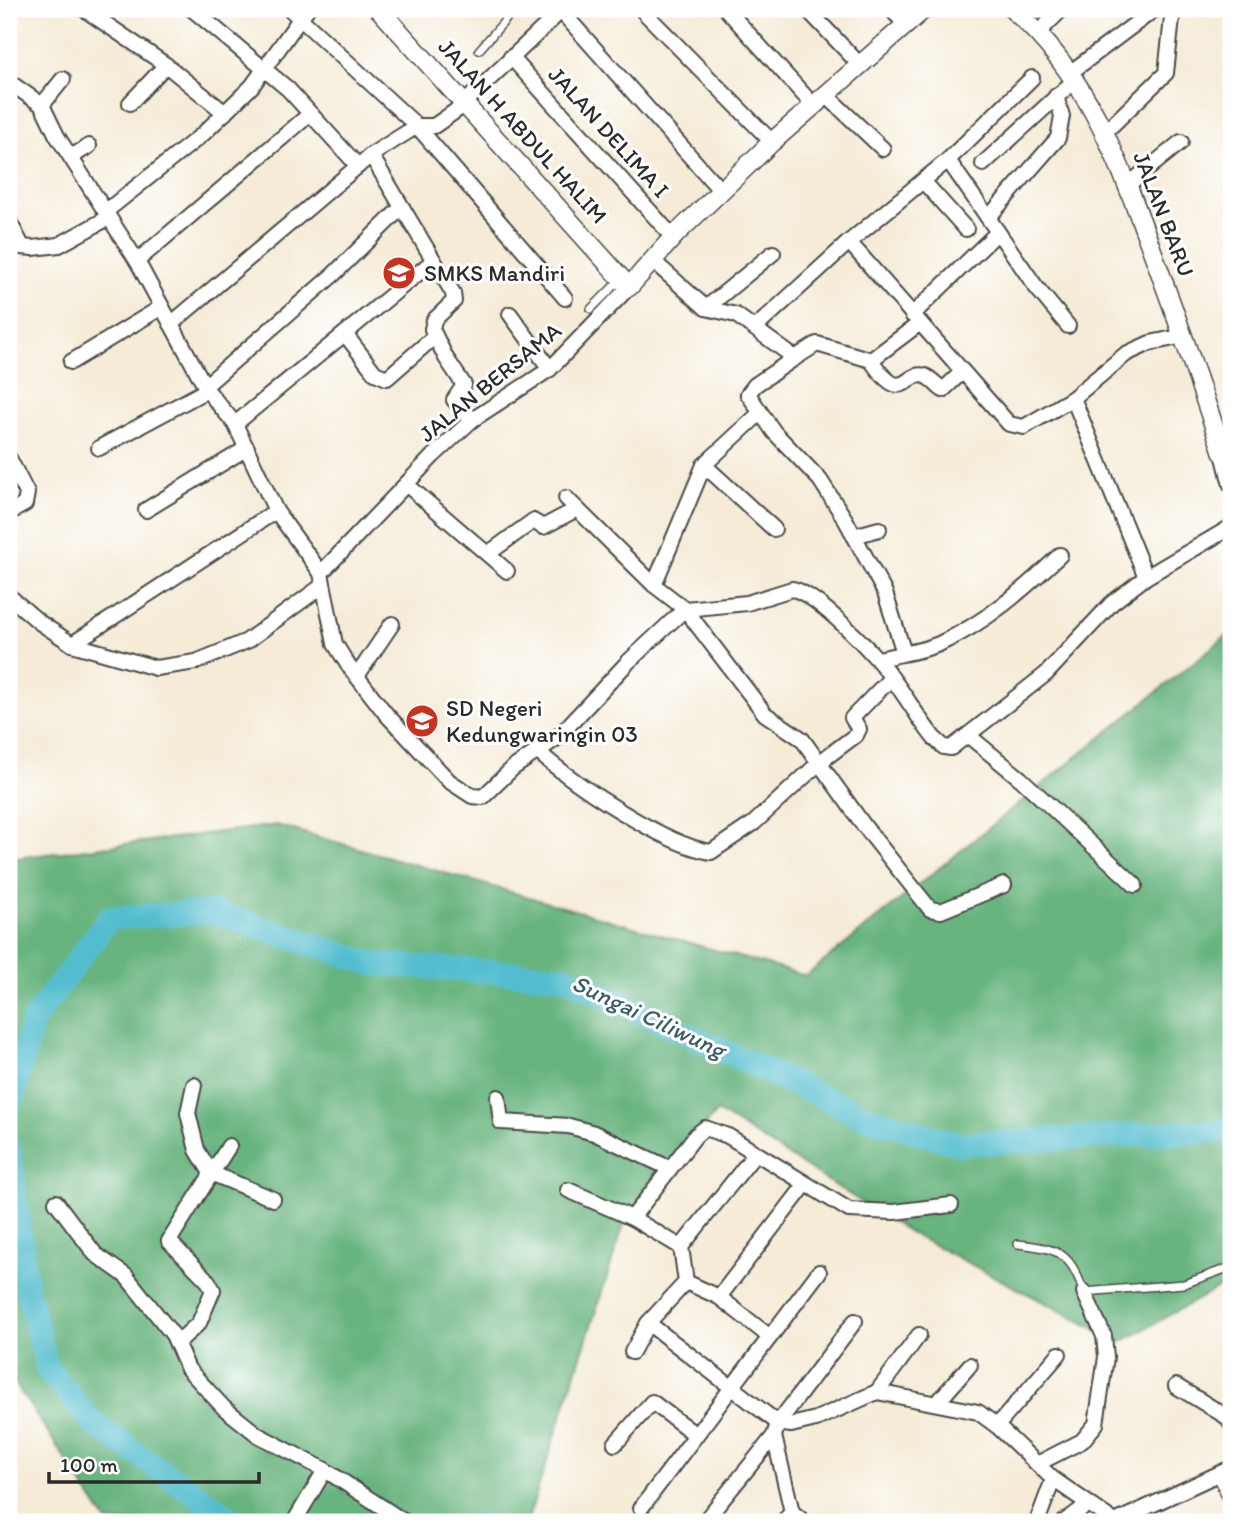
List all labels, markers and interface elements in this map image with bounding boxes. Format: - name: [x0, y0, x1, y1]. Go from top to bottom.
- street label: JALAN H ABDUL HALIM: [433, 33, 613, 229]
- street label: JALAN DELIMA I: [543, 61, 675, 203]
- street label: JALAN BARU: [1127, 148, 1201, 280]
- school or university icon: SMKS Mandiri: [380, 254, 418, 292]
- place label: SMKS Mandiri: [424, 259, 565, 287]
- street label: JALAN BERSAMA: [413, 316, 567, 448]
- place label: SD Negeri Kedungwaringin 03: [446, 694, 638, 748]
- school or university icon: SD Negeri Kedungwaringin 03: [403, 702, 441, 740]
- water label: Sungai Ciliwung: [568, 968, 732, 1065]
- scale bar: [49, 1440, 259, 1484]
- text: 100 m: [60, 1452, 118, 1477]

